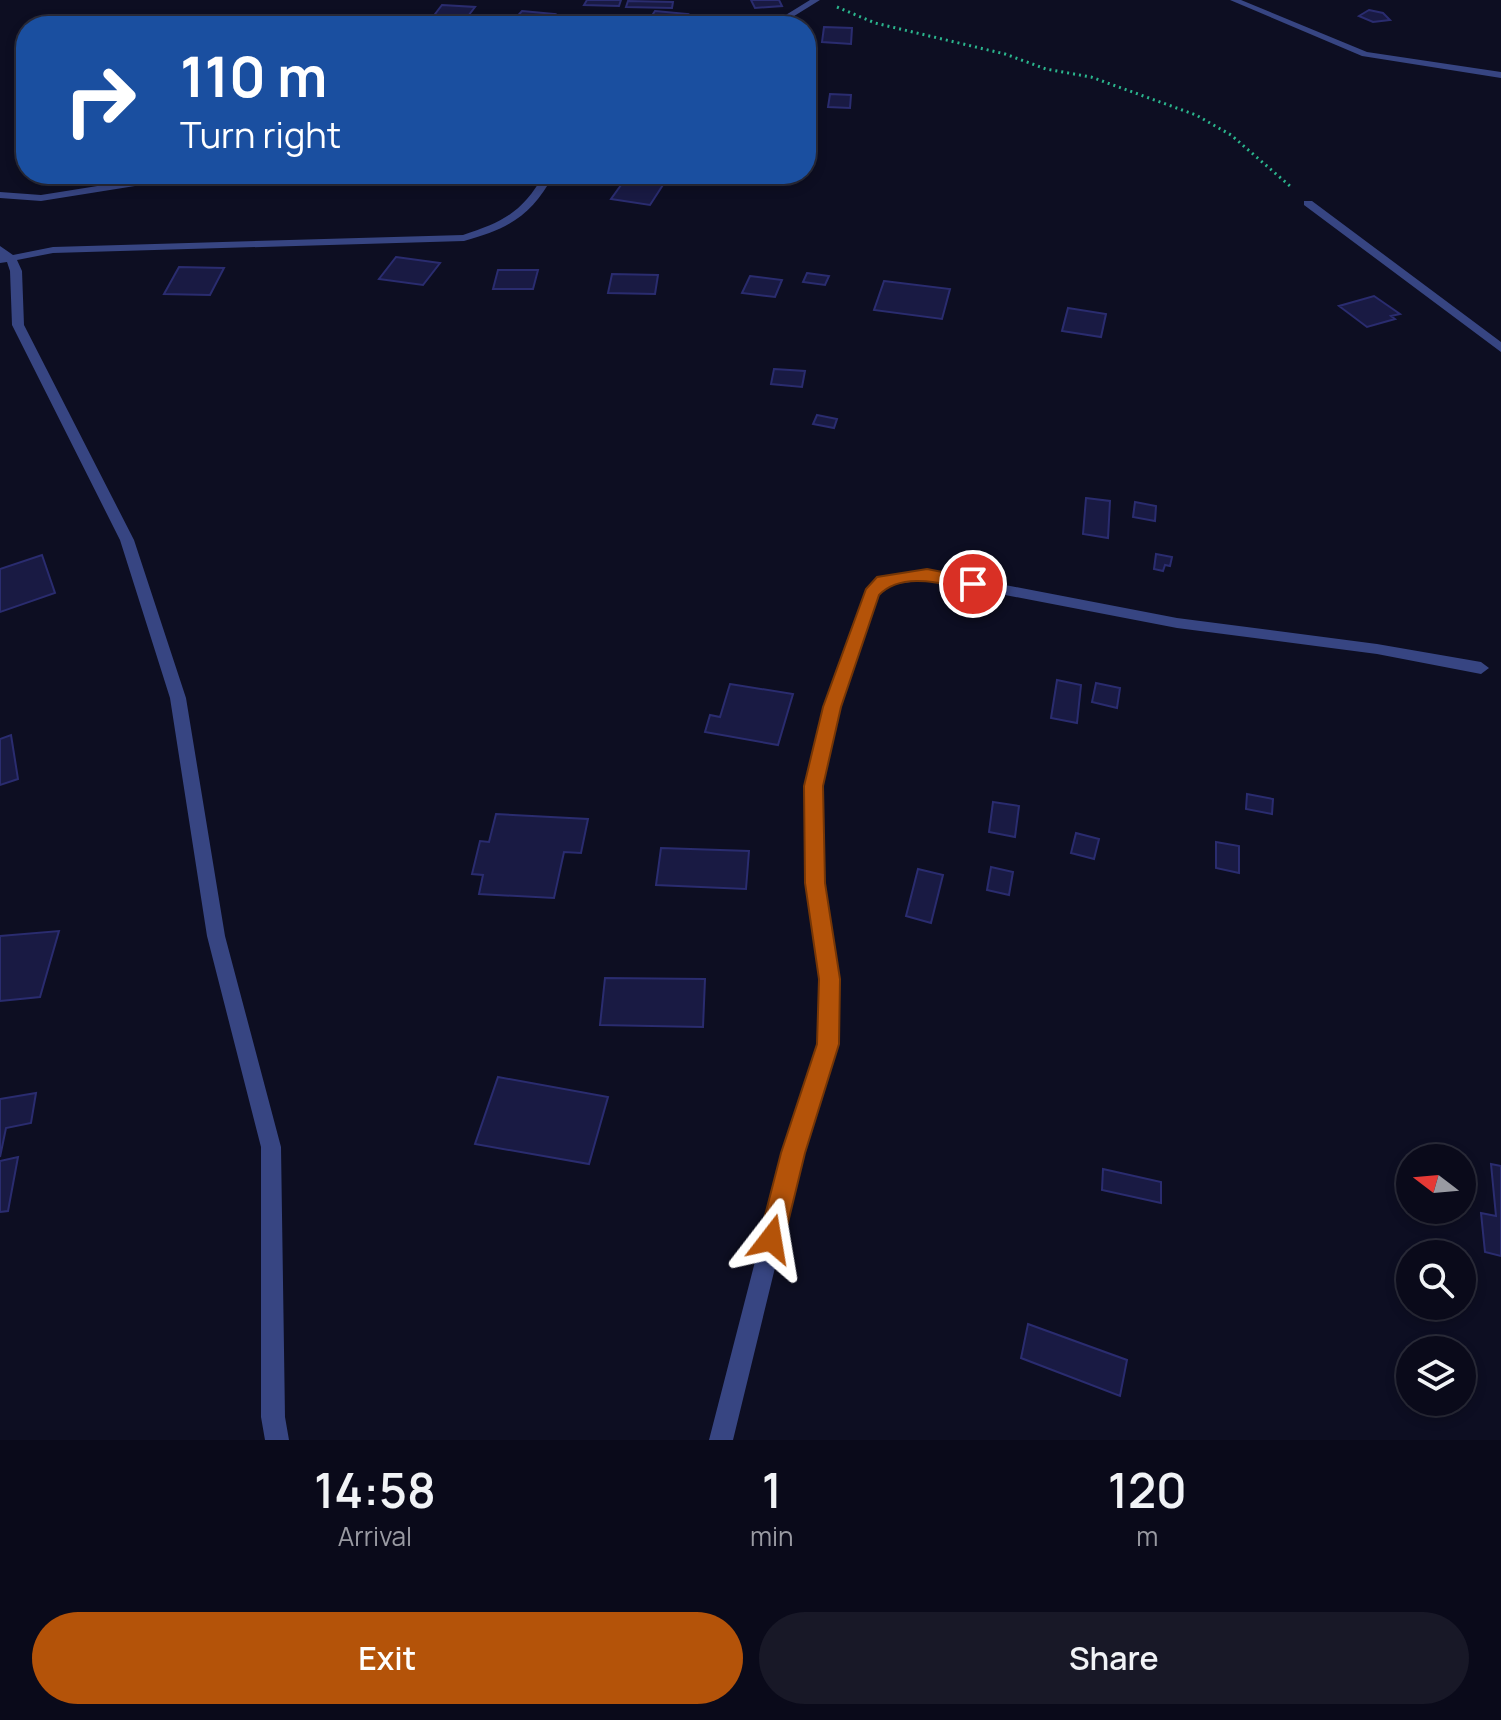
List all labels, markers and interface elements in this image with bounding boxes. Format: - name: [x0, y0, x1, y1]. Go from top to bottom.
- text: 110 m: [180, 37, 327, 114]
- icon: right: [48, 48, 152, 152]
- text: Turn right: [180, 110, 341, 159]
- pin: [939, 550, 1007, 618]
- icon: arrive: [951, 562, 995, 606]
- north arrow: [1396, 1144, 1476, 1224]
- map controls: [1396, 1144, 1476, 1416]
- position arrow: [729, 1197, 813, 1281]
- button: search: [1396, 1240, 1476, 1320]
- button: layers: [1396, 1336, 1476, 1416]
- text: 14:58: [314, 1457, 436, 1522]
- text: 1: [762, 1457, 782, 1522]
- text: 120: [1108, 1457, 1187, 1522]
- text: Arrival: [338, 1518, 412, 1554]
- text: min: [750, 1518, 794, 1554]
- text: m: [1136, 1518, 1158, 1554]
- button: Exit: [32, 1612, 743, 1704]
- button: Share: [759, 1612, 1469, 1704]

